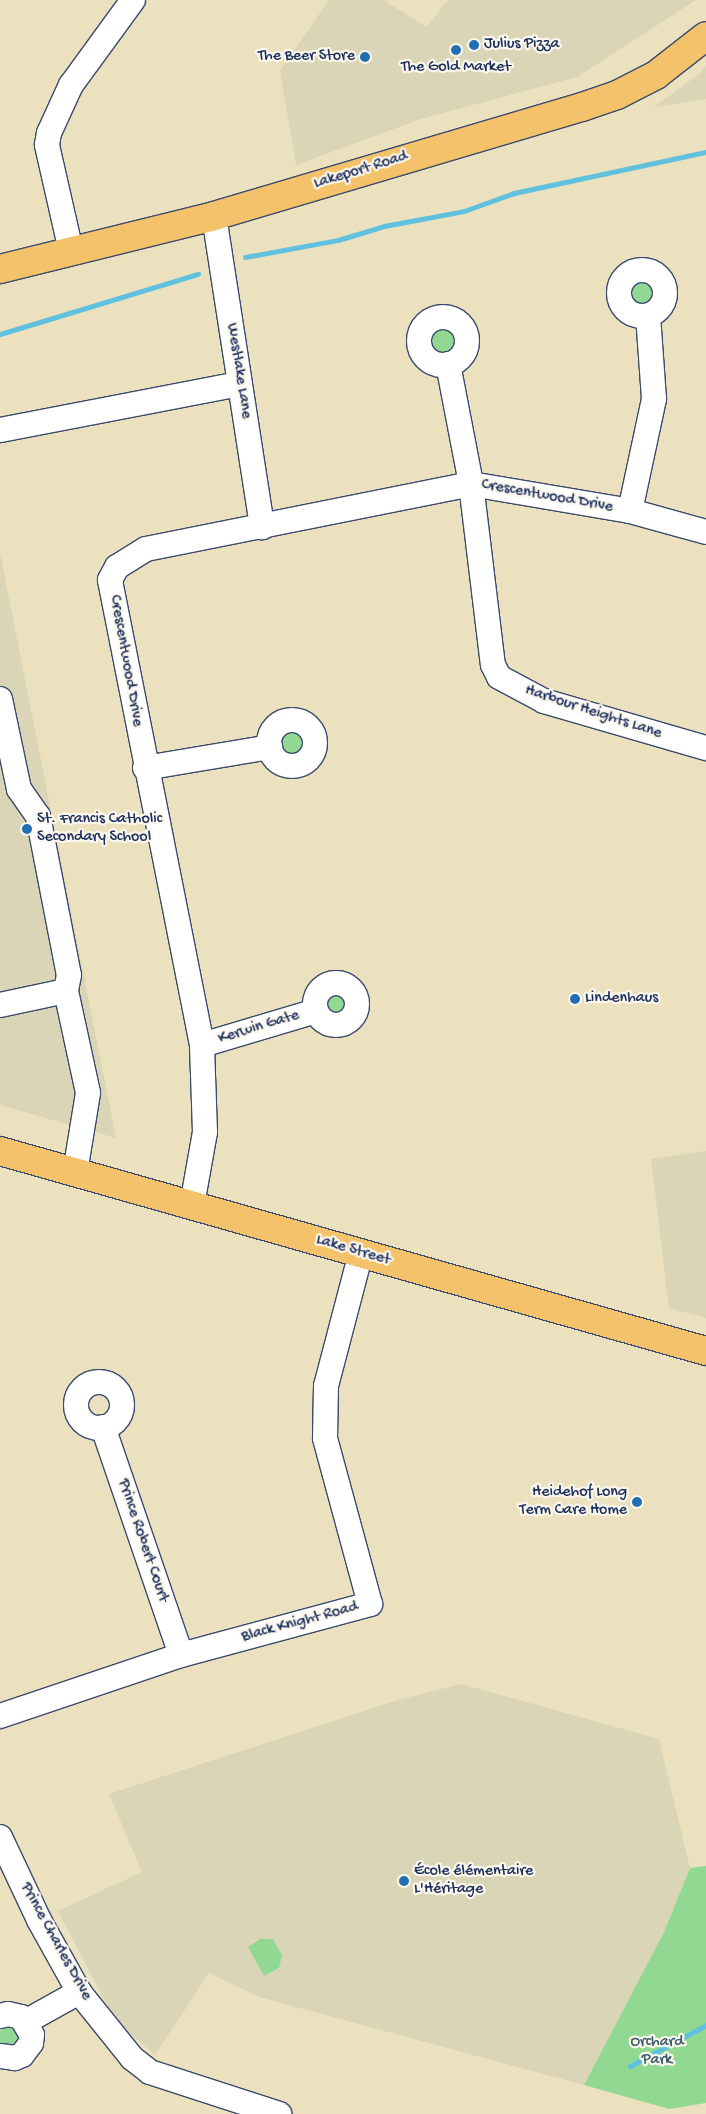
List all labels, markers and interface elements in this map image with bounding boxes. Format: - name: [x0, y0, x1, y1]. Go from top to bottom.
- place label: Julius Pizza: [484, 35, 559, 55]
- marker: Julius Pizza: [468, 39, 480, 51]
- marker: The Gold Market: [450, 44, 462, 56]
- place label: The Beer Store: [258, 47, 355, 67]
- marker: The Beer Store: [359, 51, 371, 63]
- place label: The Gold Market: [401, 58, 511, 78]
- street label: Lakeport Road: [312, 148, 410, 194]
- street label: Westlake Lane: [221, 322, 255, 420]
- street label: Crescentwood Drive: [480, 476, 614, 518]
- street label: Crescentwood Drive: [104, 594, 146, 728]
- street label: Harbour Heights Lane: [522, 682, 664, 744]
- place label: St. Francis Catholic Secondary School: [37, 810, 162, 848]
- marker: St. Francis Catholic Secondary School: [21, 823, 33, 835]
- place label: Lindenhaus: [585, 989, 658, 1009]
- marker: Lindenhaus: [569, 993, 581, 1005]
- street label: Kerwin Gate: [216, 1007, 302, 1049]
- street label: Lake Street: [314, 1231, 392, 1271]
- street label: Prince Robert Court: [112, 1477, 172, 1605]
- place label: Heidehof Long Term Care Home: [519, 1483, 627, 1521]
- marker: Heidehof Long Term Care Home: [631, 1496, 643, 1508]
- street label: Black Knight Road: [240, 1598, 360, 1648]
- place label: École élémentaire L'Héritage: [414, 1862, 533, 1900]
- marker: École élémentaire L'Héritage: [398, 1875, 410, 1887]
- street label: Prince Charles Drive: [15, 1880, 95, 2004]
- park label: Orchard Park: [630, 2033, 684, 2071]

